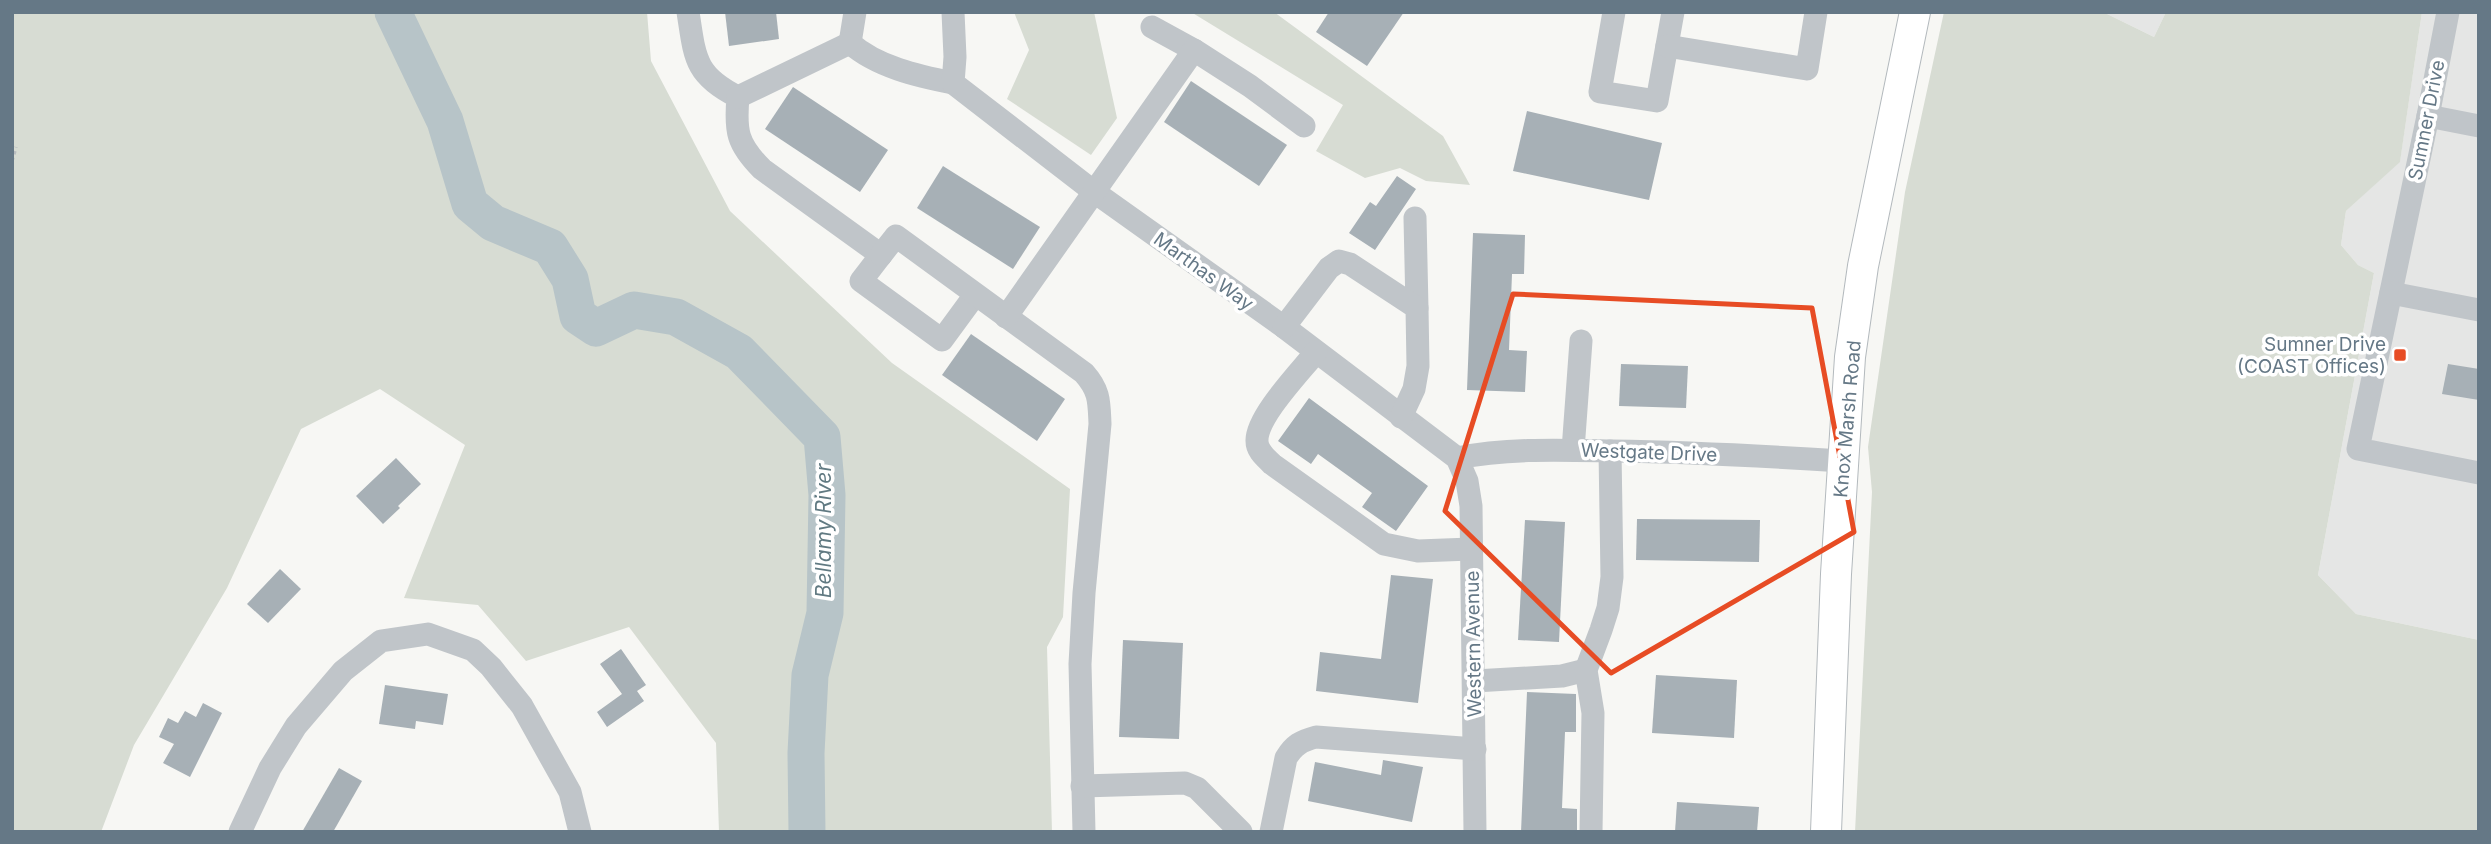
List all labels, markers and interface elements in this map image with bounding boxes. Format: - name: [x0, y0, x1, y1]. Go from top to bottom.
- street label: Sumner Drive: [2404, 58, 2449, 182]
- street label: Marthas Way: [1149, 228, 1258, 315]
- place label: Sumner Drive (COAST Offices): [2237, 333, 2386, 378]
- street label: Knox Marsh Road: [1829, 339, 1866, 499]
- marker: Sumner Drive (COAST Offices): [2392, 347, 2408, 363]
- street label: Westgate Drive: [1580, 439, 1718, 466]
- water label: Bellamy River: [811, 463, 836, 598]
- street label: Western Avenue: [1461, 570, 1486, 718]

